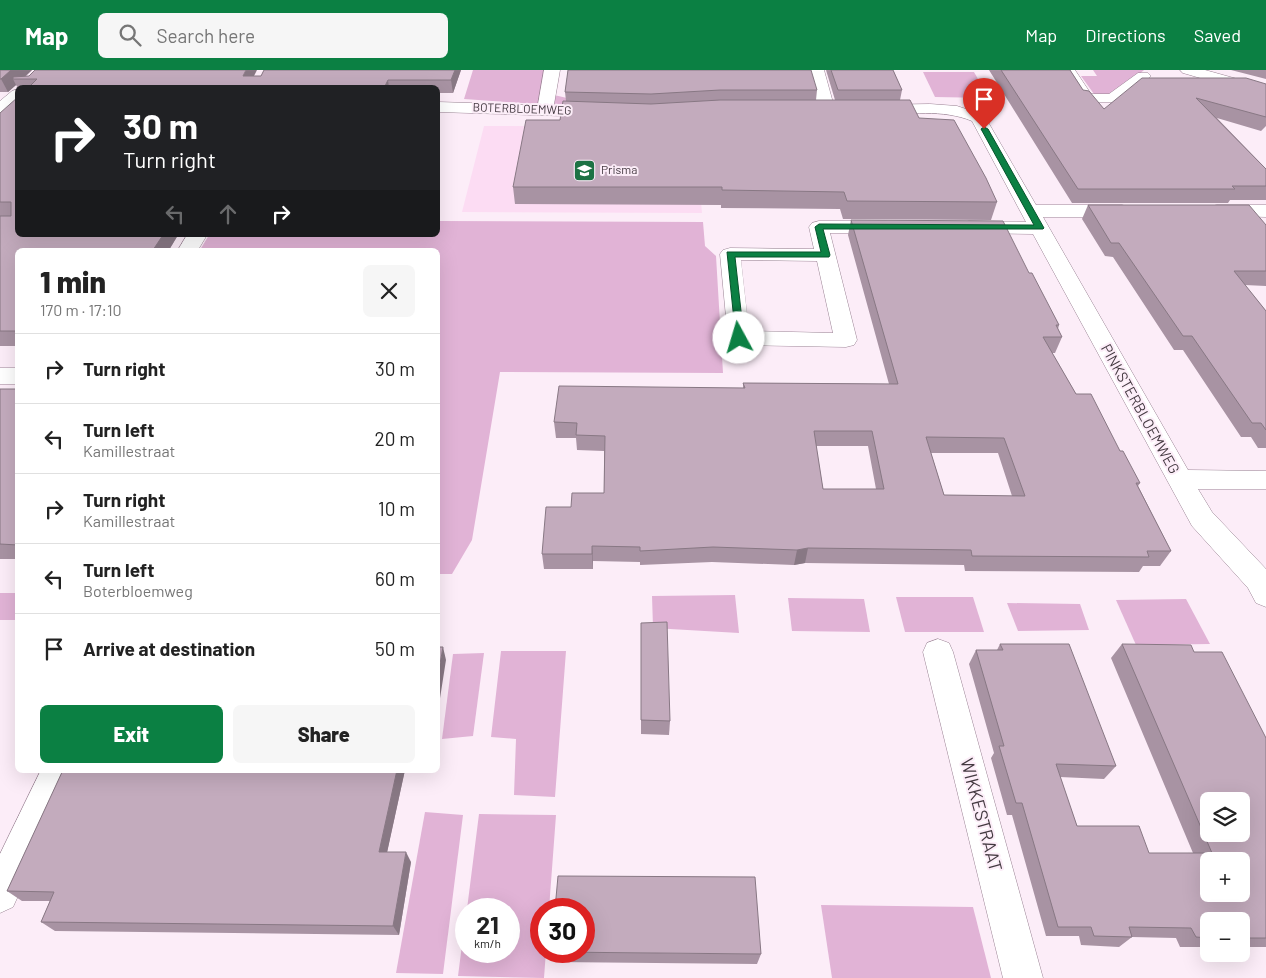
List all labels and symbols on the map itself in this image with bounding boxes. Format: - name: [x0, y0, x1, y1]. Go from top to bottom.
- pin: [963, 78, 1005, 129]
- street label: BOTERBLOEMWEG: [472, 99, 572, 117]
- school or university icon: Prisma: [573, 158, 597, 182]
- place label: Prisma: [601, 162, 637, 176]
- position arrow: [712, 311, 764, 363]
- street label: PINKSTERBLOEMWEG: [1098, 341, 1184, 476]
- street label: WIKKESTRAAT: [956, 756, 1008, 874]
- speed limit sign: 30: [530, 898, 595, 963]

